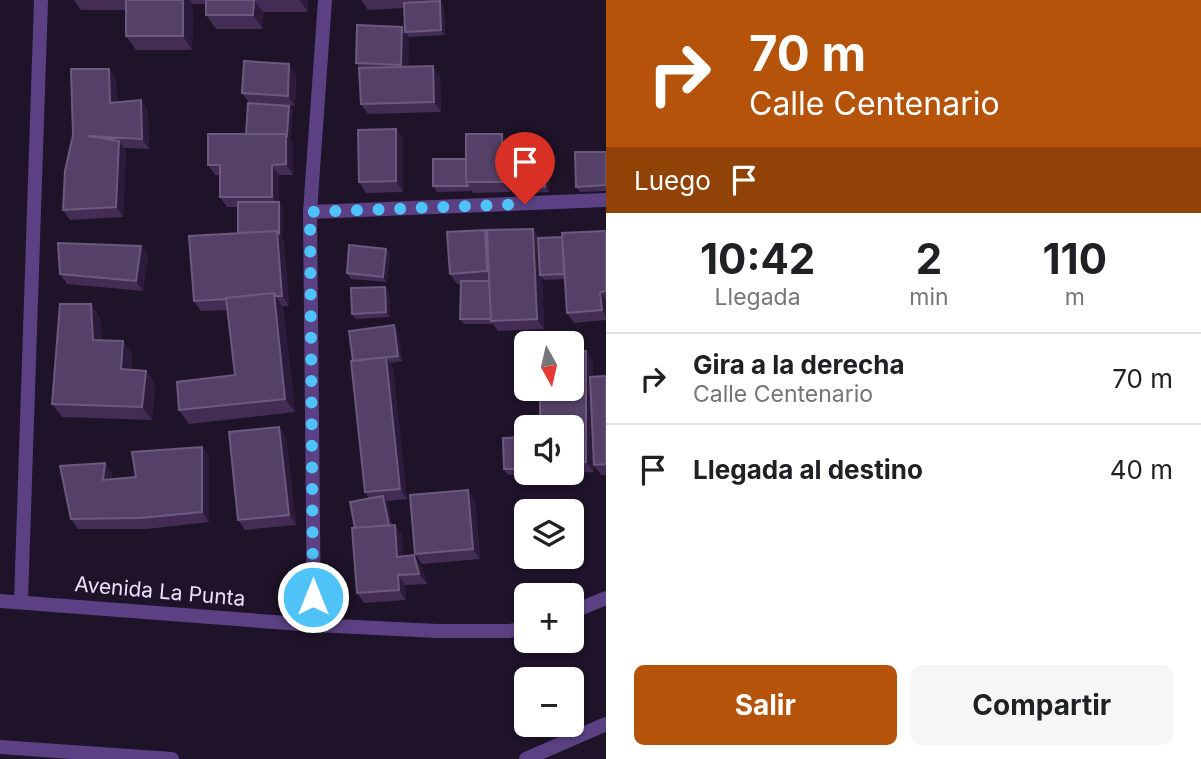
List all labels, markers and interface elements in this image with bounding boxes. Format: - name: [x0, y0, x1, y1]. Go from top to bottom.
- text: 70 m: [749, 24, 866, 83]
- icon: right: [634, 28, 725, 119]
- text: Calle Centenario: [749, 84, 1000, 123]
- pin: [495, 132, 555, 204]
- icon: arrive: [506, 143, 544, 181]
- icon: arrive: [725, 161, 763, 199]
- text: Luego: [634, 165, 711, 196]
- text: 10:42: [700, 233, 815, 284]
- text: 2: [916, 233, 942, 284]
- text: 110: [1043, 233, 1107, 284]
- text: Llegada: [715, 283, 801, 311]
- text: min: [909, 283, 949, 311]
- text: m: [1065, 283, 1085, 311]
- north arrow: [514, 331, 584, 401]
- map controls: [514, 331, 584, 737]
- text: Gira a la derecha: [693, 349, 905, 380]
- icon: right: [634, 360, 672, 398]
- text: 70 m: [1112, 363, 1173, 394]
- text: Calle Centenario: [693, 380, 873, 408]
- button: sound: [514, 415, 584, 485]
- icon: arrive: [634, 451, 672, 489]
- text: Llegada al destino: [693, 454, 923, 485]
- text: 40 m: [1110, 454, 1173, 485]
- button: layers: [514, 499, 584, 569]
- position arrow: [276, 560, 350, 634]
- street label: Avenida La Punta: [74, 571, 246, 611]
- button: +: [514, 583, 584, 653]
- button: Salir: [634, 665, 897, 745]
- button: Compartir: [911, 665, 1173, 745]
- button: −: [514, 667, 584, 737]

